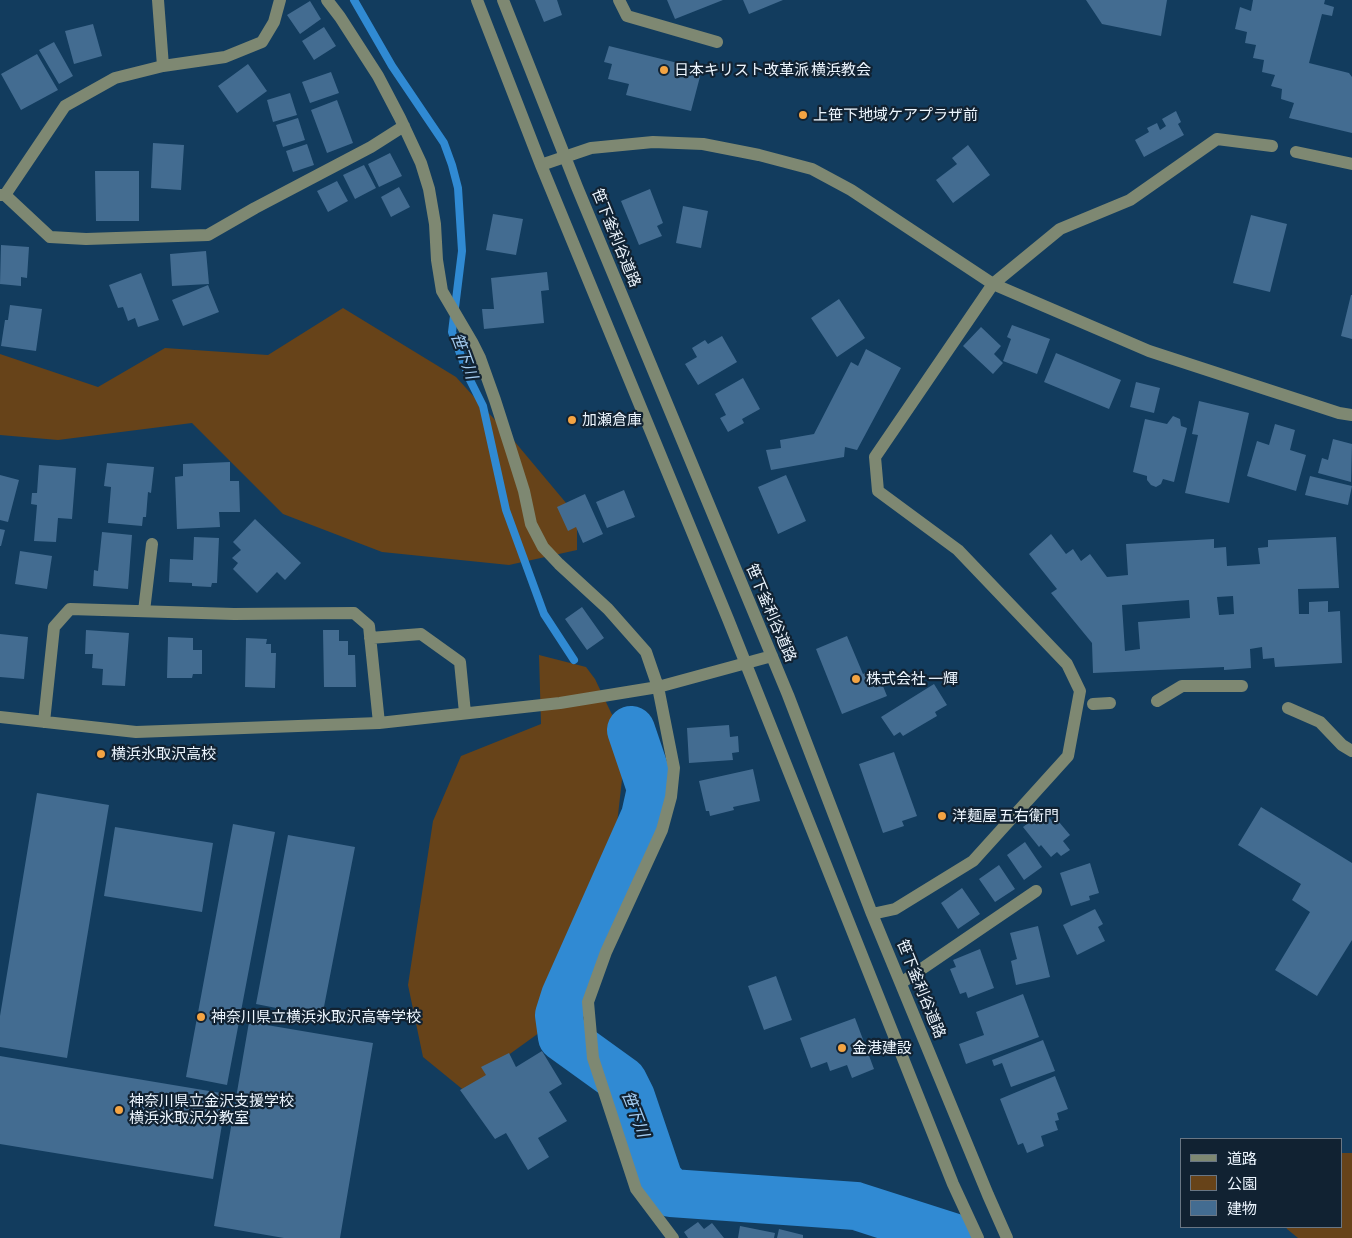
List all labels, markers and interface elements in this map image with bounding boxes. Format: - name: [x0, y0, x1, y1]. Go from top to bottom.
- place label: 日本キリスト改革派 横浜教会: [674, 61, 871, 79]
- marker: 日本キリスト改革派 横浜教会: [658, 64, 670, 76]
- place label: 上笹下地域ケアプラザ前: [813, 106, 978, 124]
- marker: 上笹下地域ケアプラザ前: [797, 109, 809, 121]
- street label: 笹下釜利谷道路: [588, 186, 644, 290]
- water label: 笹下川: [447, 330, 481, 382]
- place label: 加瀬倉庫: [582, 411, 642, 429]
- marker: 加瀬倉庫: [566, 414, 578, 426]
- street label: 笹下釜利谷道路: [742, 561, 800, 665]
- place label: 株式会社 一輝: [866, 670, 958, 688]
- marker: 株式会社 一輝: [850, 673, 862, 685]
- place label: 横浜氷取沢高校: [111, 745, 216, 763]
- marker: 横浜氷取沢高校: [95, 748, 107, 760]
- place label: 洋麺屋 五右衛門: [952, 807, 1059, 825]
- marker: 洋麺屋 五右衛門: [936, 810, 948, 822]
- street label: 笹下釜利谷道路: [893, 937, 949, 1041]
- place label: 神奈川県立横浜氷取沢高等学校: [211, 1008, 421, 1026]
- marker: 神奈川県立横浜氷取沢高等学校: [195, 1011, 207, 1023]
- place label: 金港建設: [852, 1039, 912, 1057]
- marker: 金港建設: [836, 1042, 848, 1054]
- water label: 笹下川: [617, 1088, 653, 1140]
- place label: 神奈川県立金沢支援学校 横浜氷取沢分教室: [129, 1092, 294, 1127]
- marker: 神奈川県立金沢支援学校 横浜氷取沢分教室: [113, 1104, 125, 1116]
- legend: [1180, 1138, 1342, 1228]
- text: 道路: [1227, 1150, 1257, 1167]
- text: 公園: [1227, 1175, 1257, 1192]
- text: 建物: [1227, 1200, 1257, 1217]

